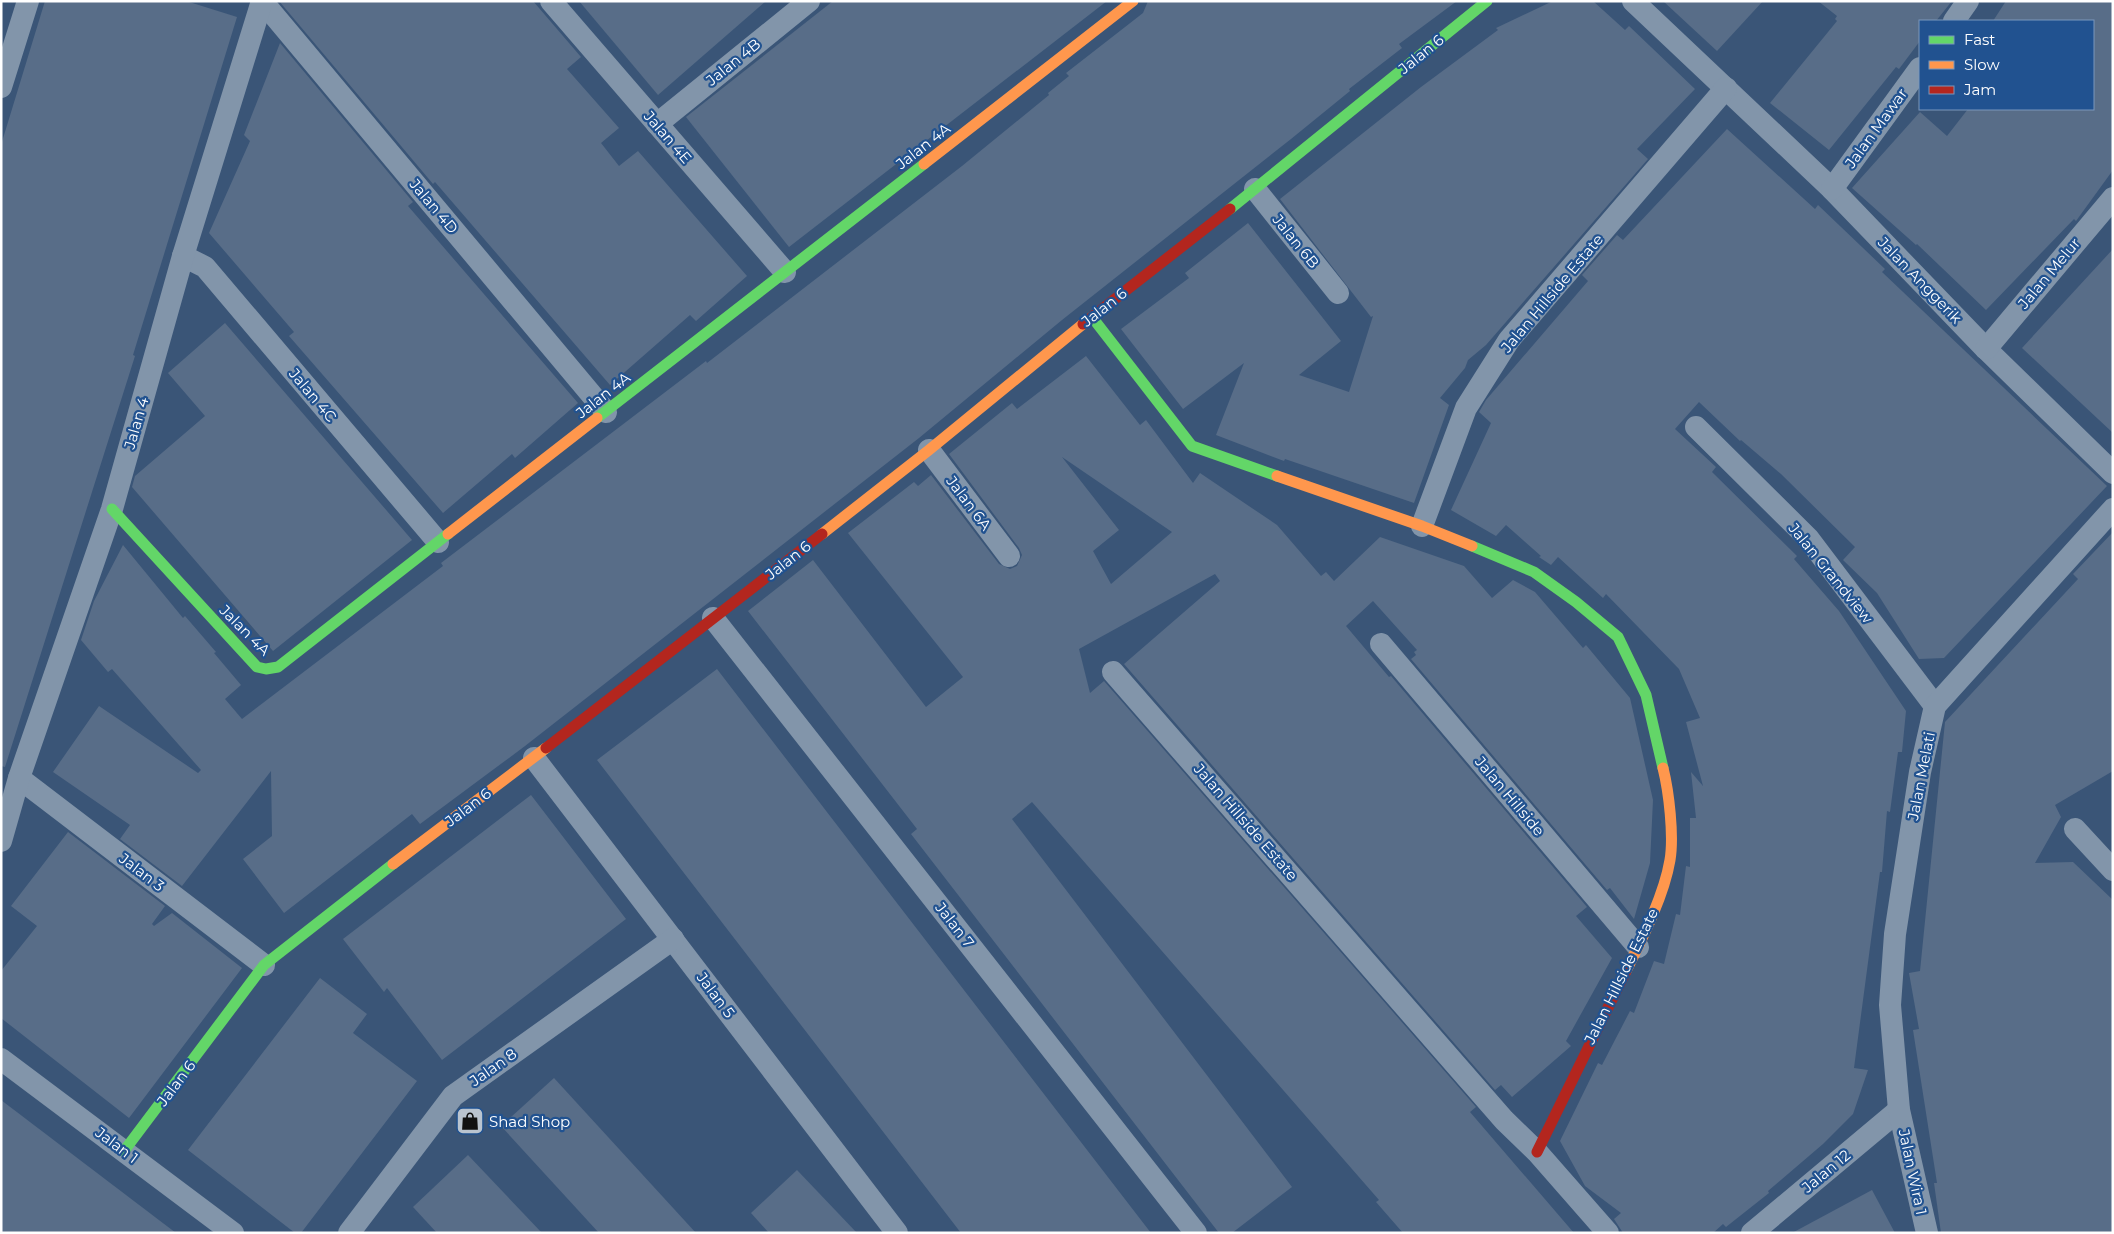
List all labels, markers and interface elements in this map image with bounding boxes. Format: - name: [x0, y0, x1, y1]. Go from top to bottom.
- legend: [1919, 20, 2094, 110]
- street label: Jalan 6: [1394, 30, 1447, 79]
- text: Fast: [1964, 30, 1995, 49]
- street label: Jalan 4B: [701, 34, 764, 90]
- text: Slow: [1964, 55, 2000, 74]
- text: Jam: [1963, 80, 1996, 99]
- street label: Jalan Mawar: [1840, 84, 1911, 172]
- street label: Jalan 4E: [639, 106, 696, 167]
- street label: Jalan 4A: [891, 119, 954, 174]
- street label: Jalan 4D: [405, 174, 462, 237]
- street label: Jalan 6B: [1268, 209, 1323, 272]
- street label: Jalan Hillside Estate: [1496, 230, 1607, 357]
- street label: Jalan Anggerik: [1873, 232, 1966, 327]
- street label: Jalan Melur: [2013, 234, 2084, 313]
- street label: Jalan 6: [1077, 283, 1131, 331]
- street label: Jalan 4C: [285, 364, 341, 426]
- street label: Jalan 4A: [571, 368, 634, 423]
- street label: Jalan 4: [119, 395, 152, 452]
- street label: Jalan 6A: [942, 471, 996, 534]
- street label: Jalan Grandview: [1784, 518, 1878, 628]
- street label: Jalan 6: [761, 536, 815, 584]
- street label: Jalan 4A: [215, 600, 275, 660]
- street label: Jalan Melati: [1903, 730, 1939, 823]
- street label: Jalan Hillside: [1471, 752, 1549, 840]
- street label: Jalan Hillside Estate: [1189, 759, 1302, 884]
- street label: Jalan 6: [441, 784, 495, 831]
- street label: Jalan 3: [115, 848, 168, 895]
- street label: Jalan 7: [931, 898, 979, 952]
- street label: Jalan Hillside Estate: [1579, 905, 1662, 1048]
- street label: Jalan 5: [692, 968, 739, 1021]
- street label: Jalan 8: [465, 1044, 520, 1091]
- street label: Jalan 6: [152, 1056, 199, 1110]
- shop icon: Shad Shop: [455, 1106, 485, 1136]
- place label: Shad Shop: [489, 1112, 570, 1131]
- street label: Jalan 1: [91, 1122, 142, 1167]
- street label: Jalan Wira 1: [1894, 1126, 1931, 1217]
- street label: Jalan 12: [1797, 1145, 1854, 1197]

